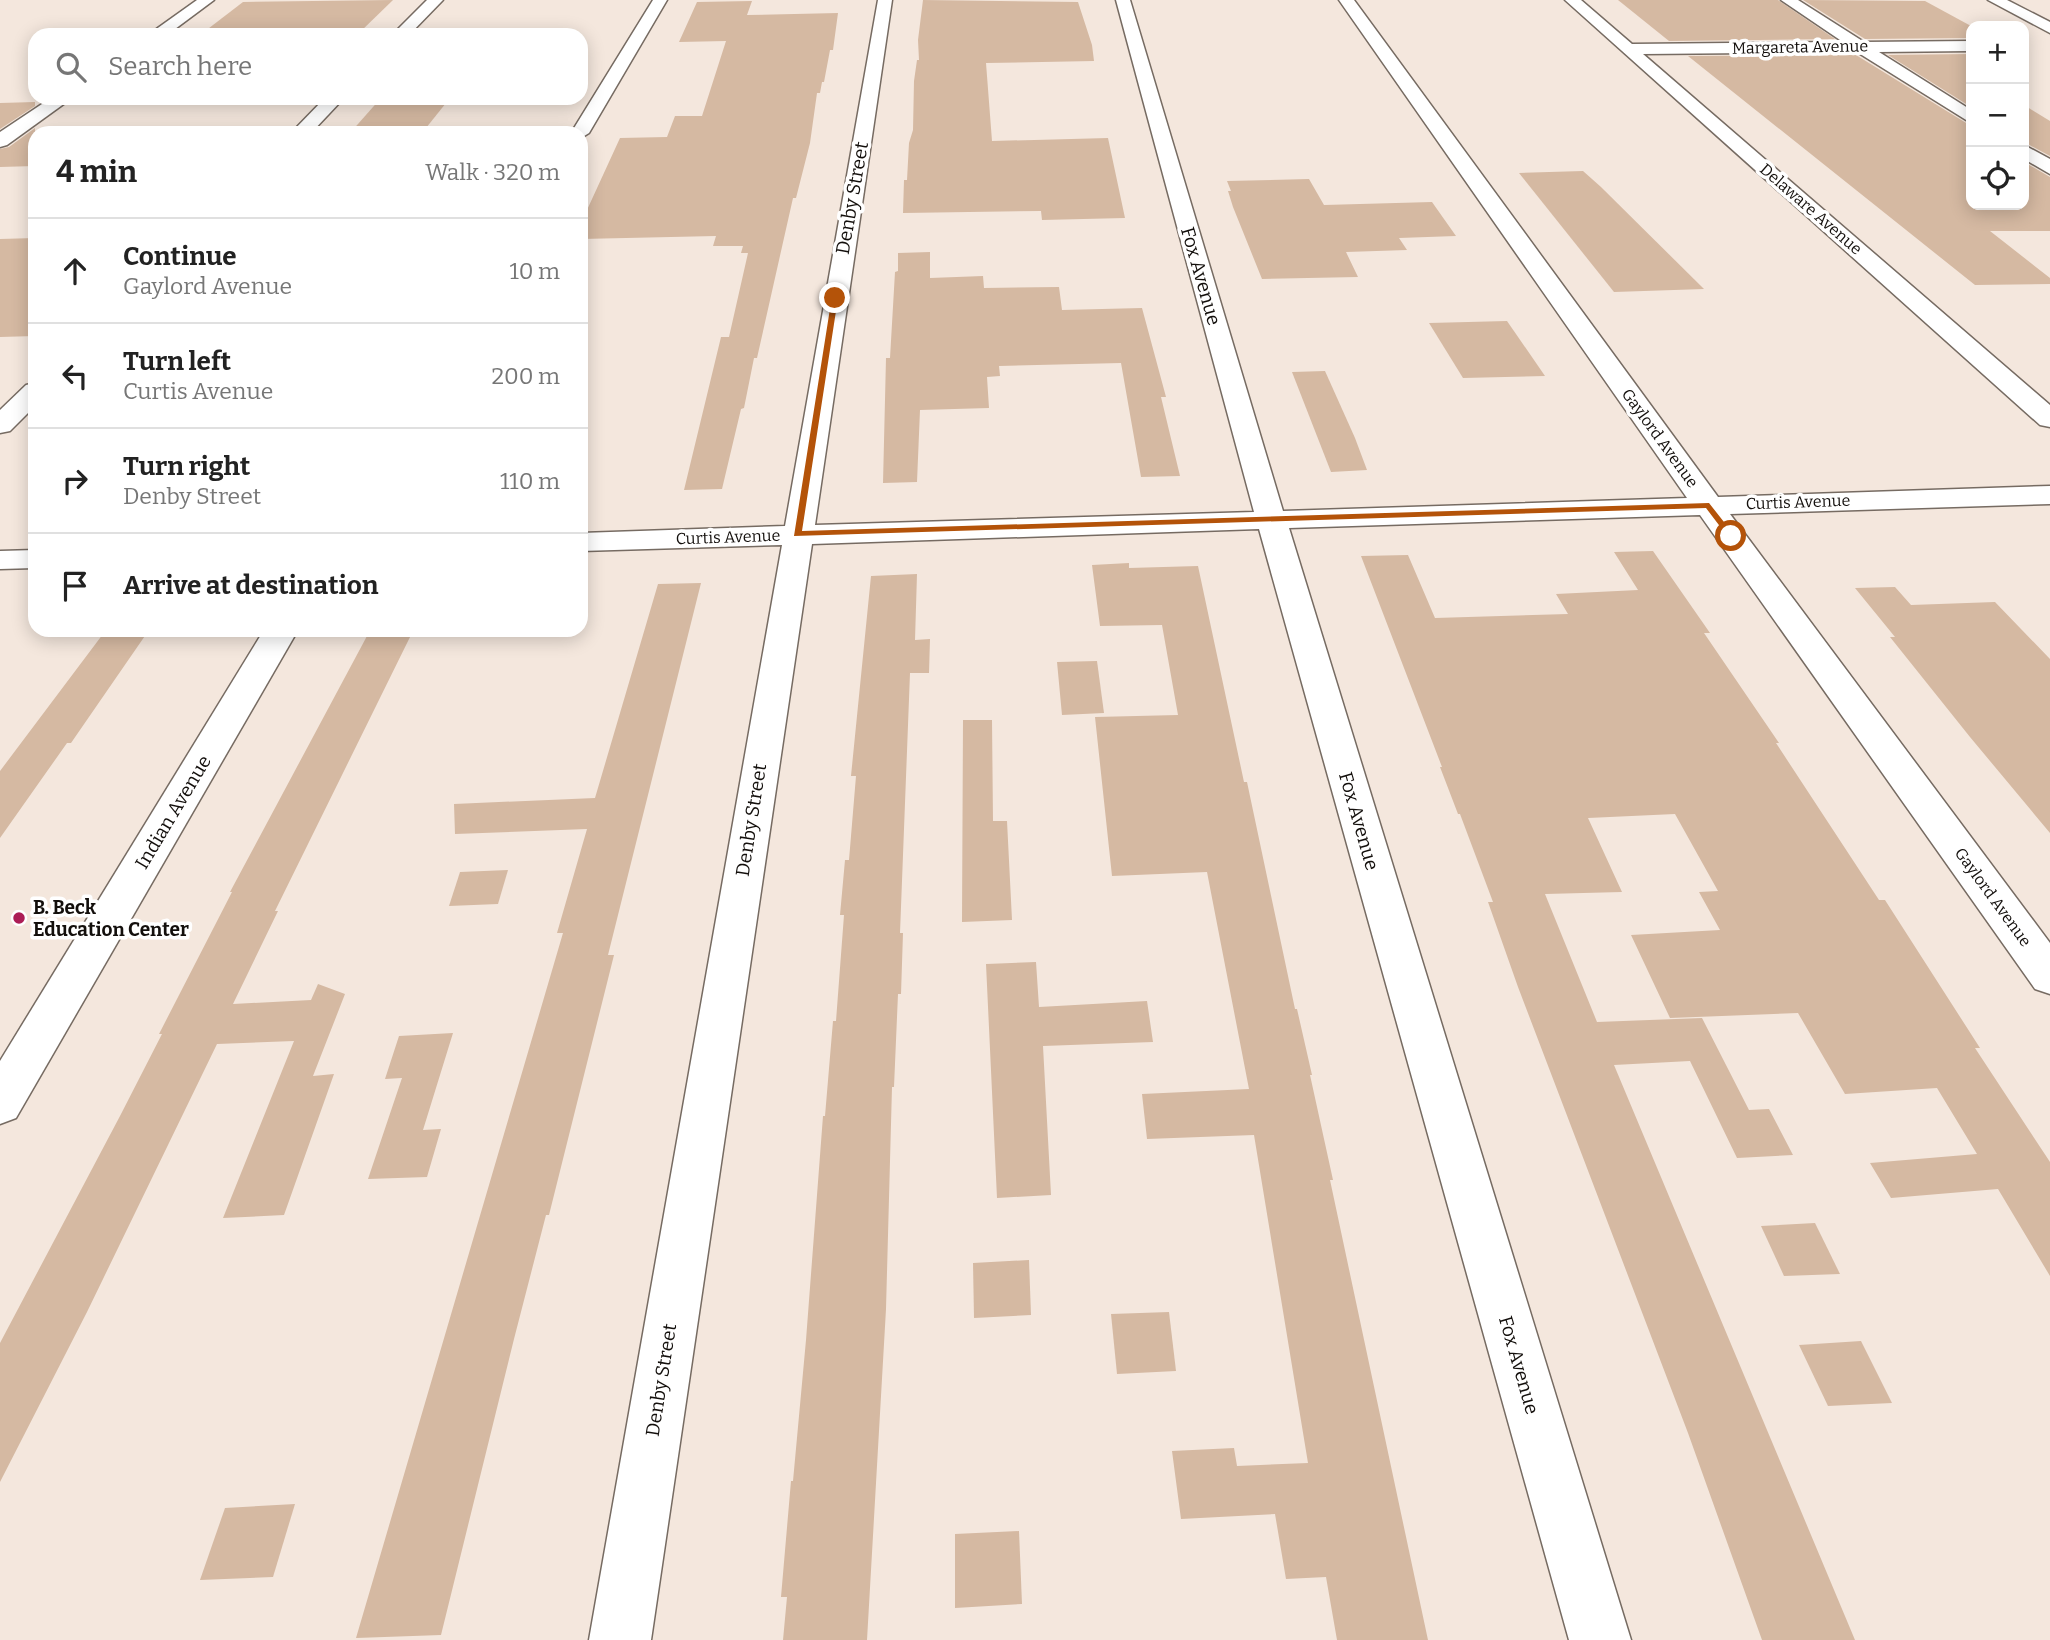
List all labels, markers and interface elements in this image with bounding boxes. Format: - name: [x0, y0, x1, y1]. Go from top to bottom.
- map controls: [1966, 21, 2029, 210]
- button: +: [1966, 21, 2029, 84]
- search box: [28, 28, 588, 105]
- street label: Margareta Avenue: [1732, 36, 1868, 58]
- icon: search: [52, 48, 90, 86]
- text: Search here: [108, 51, 252, 82]
- button: −: [1966, 84, 2029, 147]
- street label: Denby Street: [831, 140, 873, 256]
- button: locate: [1966, 147, 2029, 210]
- text: 4 min: [56, 154, 137, 190]
- text: Walk · 320 m: [425, 158, 560, 186]
- street label: Delaware Avenue: [1756, 160, 1866, 258]
- street label: Fox Avenue: [1176, 224, 1226, 328]
- text: Continue: [123, 241, 237, 272]
- icon: ahead: [56, 252, 94, 290]
- text: 10 m: [509, 257, 560, 285]
- text: Gaylord Avenue: [123, 272, 292, 300]
- route end: [819, 282, 850, 313]
- text: Turn left: [123, 346, 231, 377]
- icon: left: [56, 357, 94, 395]
- text: 200 m: [491, 362, 560, 390]
- text: Curtis Avenue: [123, 377, 273, 405]
- street label: Gaylord Avenue: [1618, 385, 1702, 491]
- text: Turn right: [123, 451, 250, 482]
- icon: right: [56, 462, 94, 500]
- text: 110 m: [500, 467, 560, 495]
- text: Denby Street: [123, 482, 261, 510]
- street label: Curtis Avenue: [1745, 491, 1851, 513]
- route start: [1715, 520, 1746, 551]
- street label: Curtis Avenue: [675, 526, 781, 548]
- icon: arrive: [56, 567, 94, 605]
- text: Arrive at destination: [123, 570, 378, 601]
- street label: Indian Avenue: [130, 751, 216, 873]
- street label: Denby Street: [731, 762, 771, 878]
- street label: Fox Avenue: [1334, 769, 1384, 873]
- street label: Gaylord Avenue: [1951, 844, 2035, 950]
- place label: B. Beck Education Center: [33, 896, 189, 941]
- marker: B. Beck Education Center: [11, 910, 27, 926]
- street label: Fox Avenue: [1494, 1313, 1544, 1417]
- street label: Denby Street: [641, 1322, 681, 1438]

